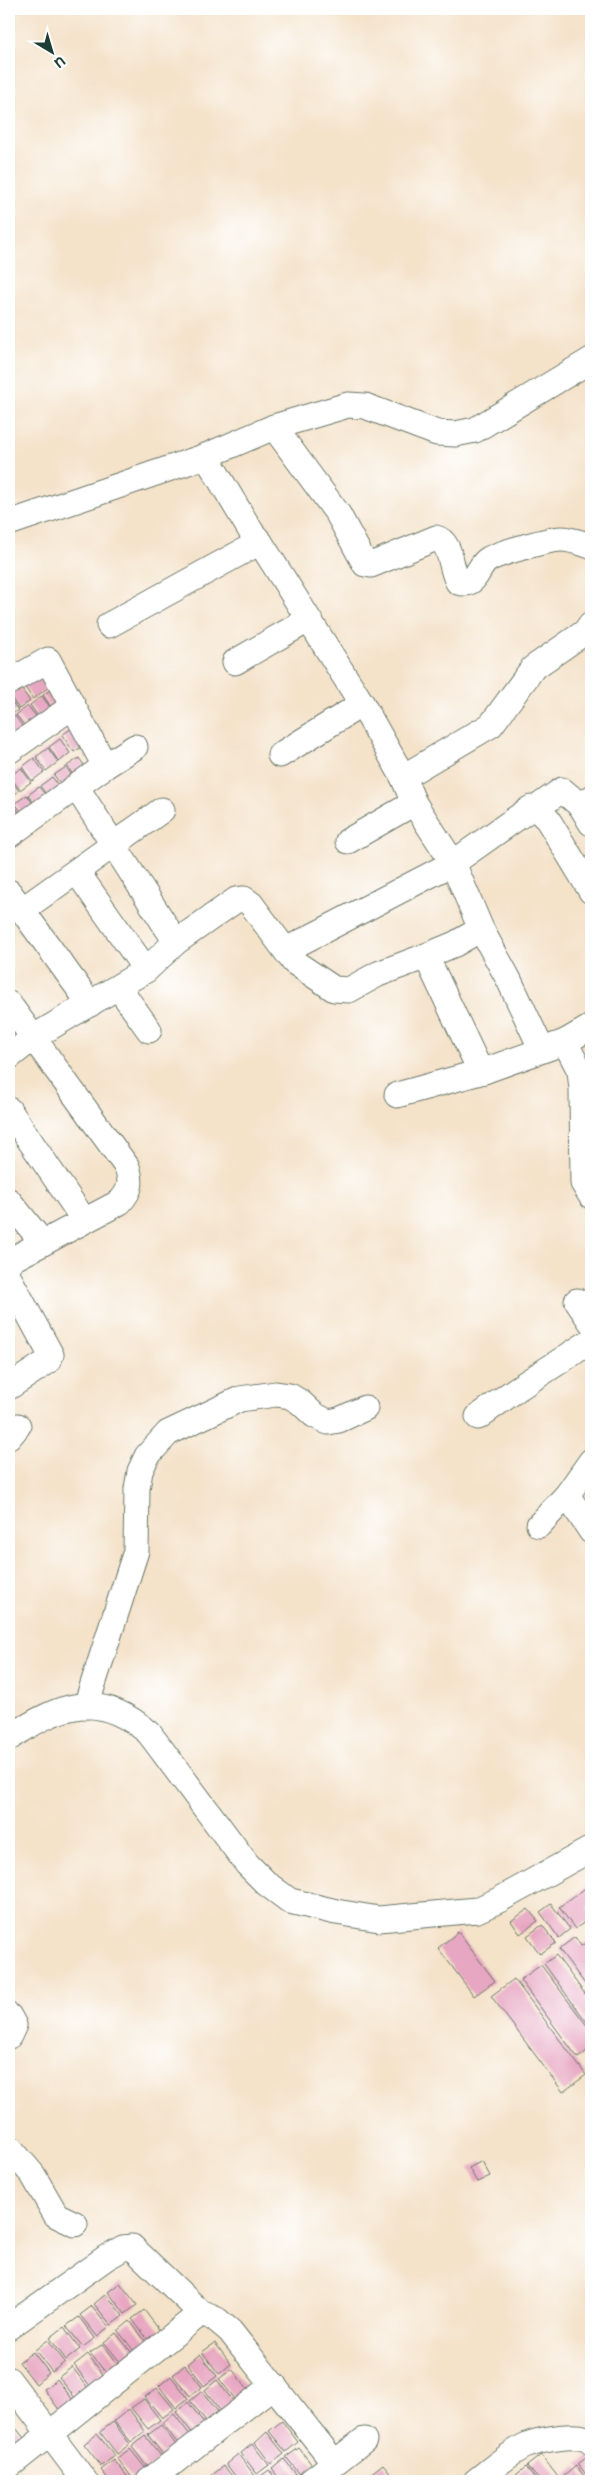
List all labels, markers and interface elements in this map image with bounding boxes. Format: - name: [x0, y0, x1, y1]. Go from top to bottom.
- north arrow: [28, 28, 78, 78]
- text: U: [51, 52, 70, 73]

